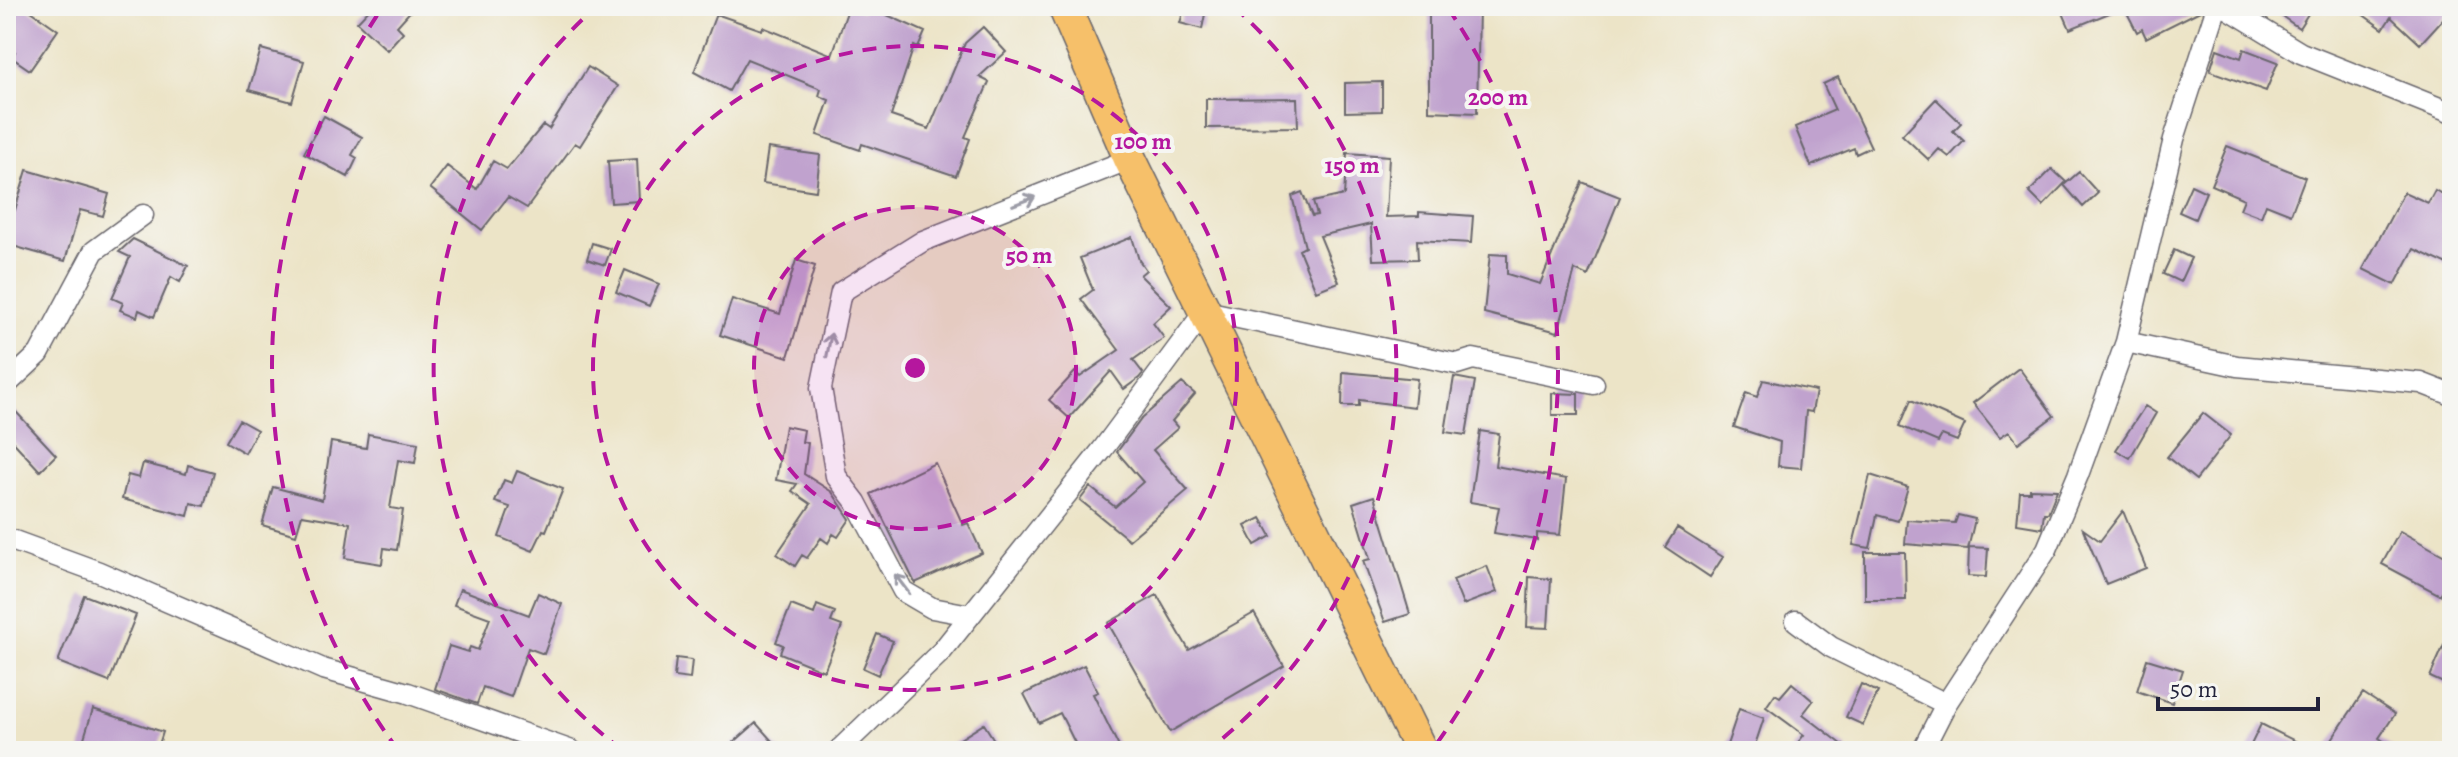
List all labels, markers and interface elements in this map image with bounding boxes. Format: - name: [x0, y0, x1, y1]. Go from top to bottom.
- text: 200 m: [1468, 81, 1528, 113]
- text: 100 m: [1114, 125, 1172, 157]
- text: 150 m: [1324, 149, 1380, 181]
- one-way arrow: [1011, 193, 1036, 207]
- text: 50 m: [1006, 239, 1052, 271]
- one-way arrow: [822, 333, 837, 359]
- centre of rings: [901, 354, 929, 382]
- one-way arrow: [894, 574, 911, 595]
- scale bar: [2158, 661, 2318, 711]
- text: 50 m: [2170, 673, 2218, 705]

